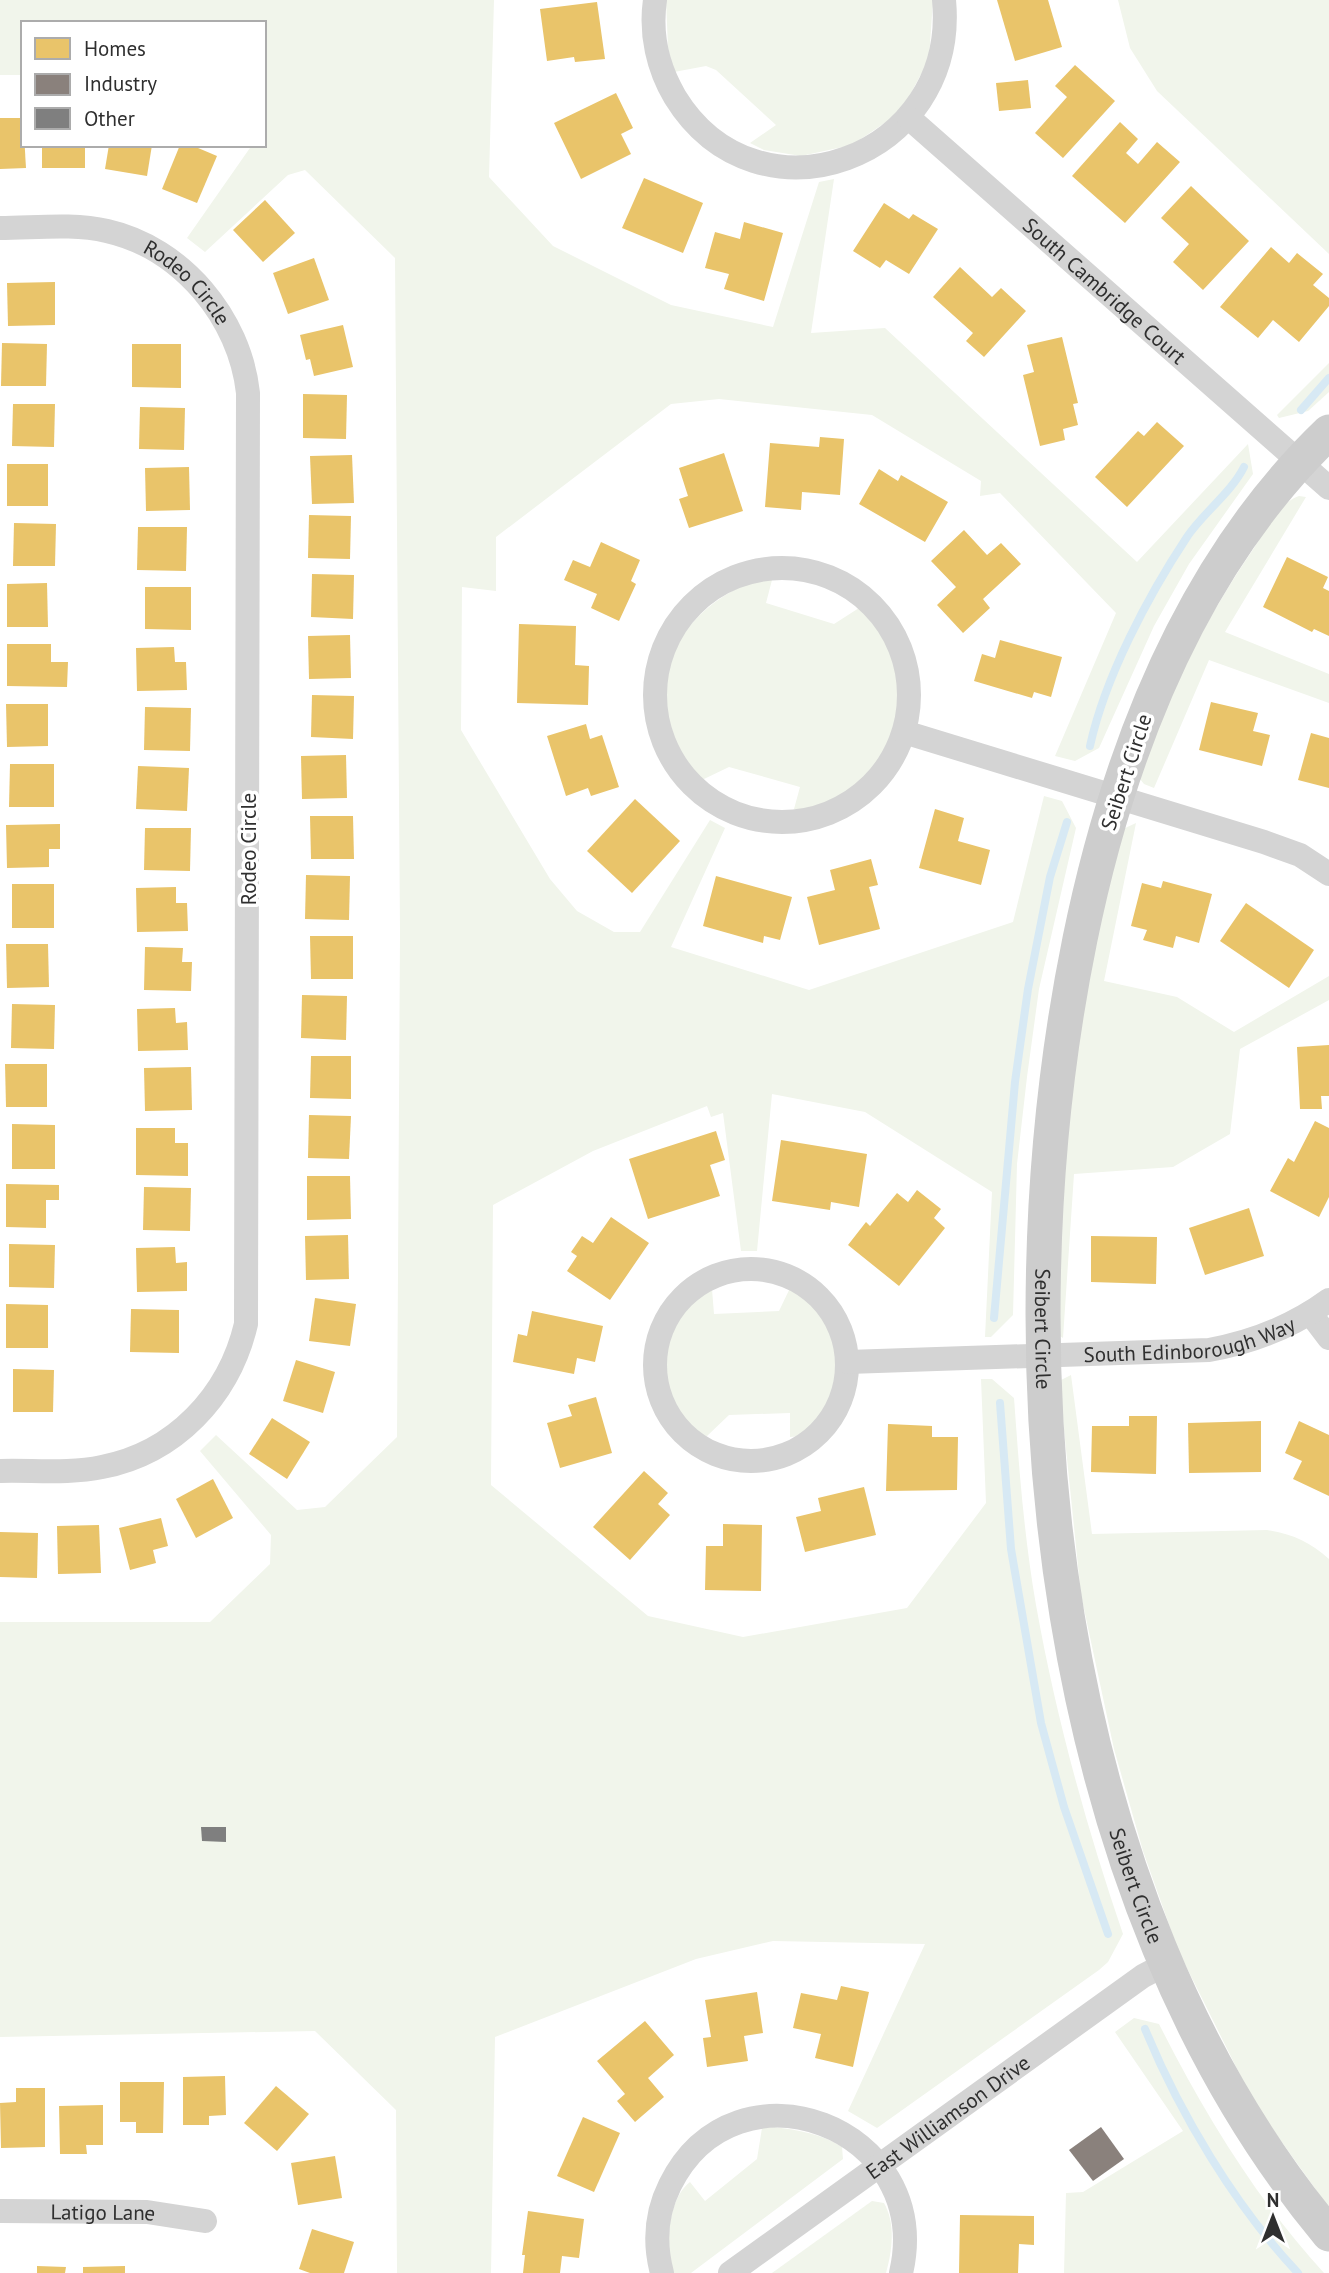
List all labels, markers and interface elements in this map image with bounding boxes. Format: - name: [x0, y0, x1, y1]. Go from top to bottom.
- legend: [21, 21, 266, 147]
- text: Homes: [84, 35, 146, 62]
- text: Industry: [84, 70, 157, 97]
- text: Other: [84, 105, 135, 132]
- street label: South Cambridge Court: [1018, 211, 1192, 370]
- street label: Rodeo Circle: [139, 233, 237, 329]
- street label: Seibert Circle: [1094, 710, 1158, 834]
- street label: Rodeo Circle: [235, 793, 262, 905]
- street label: Seibert Circle: [1030, 1268, 1058, 1390]
- street label: South Edinborough Way: [1083, 1310, 1300, 1368]
- street label: Seibert Circle: [1104, 1824, 1170, 1947]
- street label: East Williamson Drive: [860, 2048, 1035, 2185]
- north arrow: [1238, 2182, 1308, 2252]
- text: N: [1267, 2188, 1279, 2212]
- street label: Latigo Lane: [51, 2198, 157, 2227]

